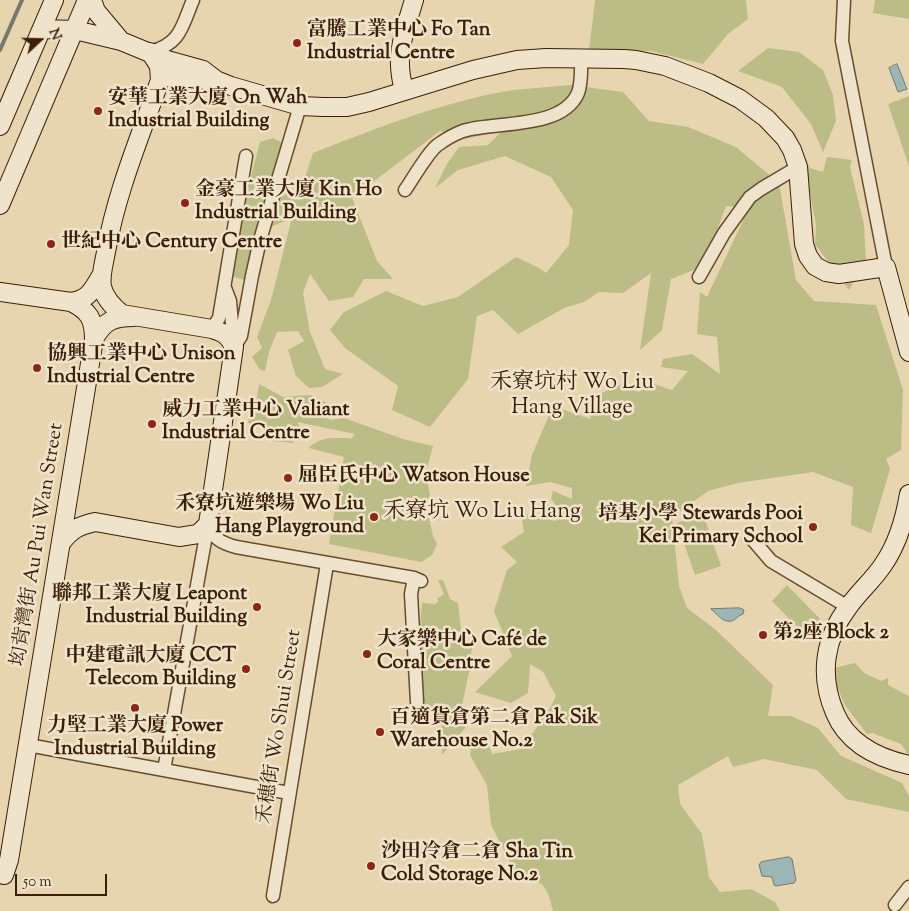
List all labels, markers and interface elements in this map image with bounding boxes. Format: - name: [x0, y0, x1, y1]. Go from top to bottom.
- north arrow: [15, 15, 65, 65]
- place label: 富騰工業中心 Fo Tan Industrial Centre: [307, 20, 491, 67]
- text: N: [43, 26, 65, 43]
- marker: 富騰工業中心 Fo Tan Industrial Centre: [291, 37, 303, 49]
- place label: 安華工業大廈 On Wah Industrial Building: [108, 88, 307, 135]
- marker: 安華工業大廈 On Wah Industrial Building: [92, 105, 104, 117]
- place label: 金豪工業大廈 Kin Ho Industrial Building: [195, 180, 382, 227]
- marker: 金豪工業大廈 Kin Ho Industrial Building: [179, 197, 191, 209]
- place label: 世紀中心 Century Centre: [61, 232, 282, 256]
- marker: 世紀中心 Century Centre: [45, 238, 57, 250]
- place label: 協興工業中心 Unison Industrial Centre: [47, 344, 236, 391]
- marker: 協興工業中心 Unison Industrial Centre: [31, 362, 43, 374]
- district label: 禾寮坑村 Wo Liu Hang Village: [490, 371, 654, 422]
- place label: 威力工業中心 Valiant Industrial Centre: [162, 400, 349, 447]
- marker: 威力工業中心 Valiant Industrial Centre: [146, 418, 158, 430]
- street label: 㘭背灣街 Au Pui Wan Street: [8, 422, 70, 668]
- place label: 屈臣氏中心 Watson House: [298, 466, 529, 490]
- marker: 屈臣氏中心 Watson House: [282, 472, 294, 484]
- place label: 禾寮坑遊樂場 Wo Liu Hang Playground: [175, 494, 364, 541]
- district label: 禾寮坑 Wo Liu Hang: [383, 500, 581, 526]
- place label: 培基小學 Stewards Pooi Kei Primary School: [598, 504, 803, 551]
- marker: 禾寮坑遊樂場 Wo Liu Hang Playground: [368, 511, 380, 523]
- marker: 培基小學 Stewards Pooi Kei Primary School: [807, 521, 819, 533]
- place label: 聯邦工業大廈 Leapont Industrial Building: [52, 584, 247, 631]
- marker: 聯邦工業大廈 Leapont Industrial Building: [251, 601, 263, 613]
- place label: 第2座 Block 2: [773, 623, 889, 647]
- street label: 禾穗街 Wo Shui Street: [254, 628, 308, 826]
- marker: 第2座 Block 2: [757, 629, 769, 641]
- place label: 大家樂中心 Café de Coral Centre: [377, 630, 547, 677]
- place label: 中建電訊大廈 CCT Telecom Building: [65, 646, 236, 693]
- marker: 大家樂中心 Café de Coral Centre: [361, 648, 373, 660]
- marker: 中建電訊大廈 CCT Telecom Building: [240, 663, 252, 675]
- marker: 力堅工業大廈 Power Industrial Building: [129, 702, 141, 714]
- place label: 百適貨倉第二倉 Pak Sik Warehouse No.2: [390, 708, 598, 755]
- place label: 力堅工業大廈 Power Industrial Building: [47, 716, 223, 763]
- marker: 百適貨倉第二倉 Pak Sik Warehouse No.2: [374, 726, 386, 738]
- place label: 沙田冷倉二倉 Sha Tin Cold Storage No.2: [381, 842, 573, 889]
- marker: 沙田冷倉二倉 Sha Tin Cold Storage No.2: [365, 860, 377, 872]
- scale bar: [18, 864, 110, 896]
- text: 50 m: [23, 872, 52, 893]

